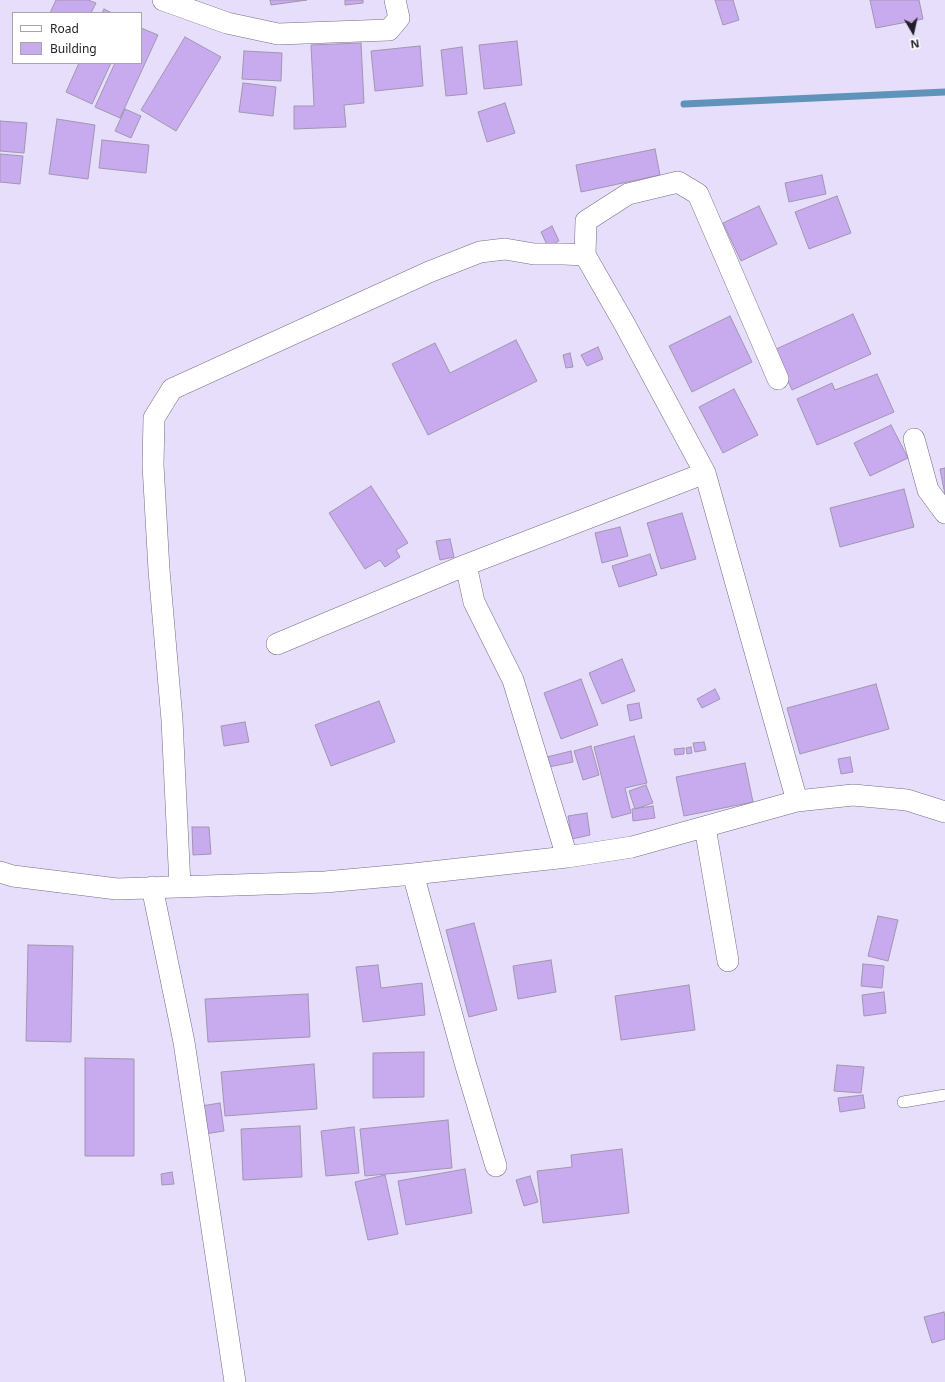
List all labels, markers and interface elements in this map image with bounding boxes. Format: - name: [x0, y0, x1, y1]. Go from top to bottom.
- legend: [12, 12, 142, 64]
- north arrow: [893, 12, 933, 52]
- text: Road: [50, 20, 79, 37]
- text: N: [909, 36, 921, 52]
- text: Building: [50, 40, 97, 57]

